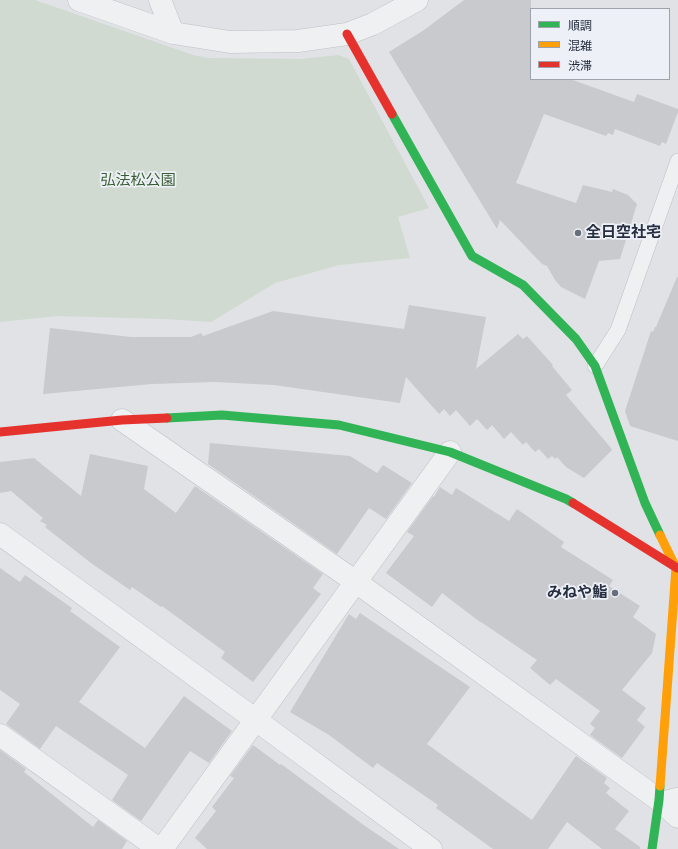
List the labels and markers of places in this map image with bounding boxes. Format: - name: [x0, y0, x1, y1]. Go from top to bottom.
- place label: 全日空社宅: [586, 224, 661, 242]
- marker: 全日空社宅: [573, 228, 583, 238]
- place label: みねや鮨: [547, 584, 607, 602]
- marker: みねや鮨: [610, 588, 620, 598]

